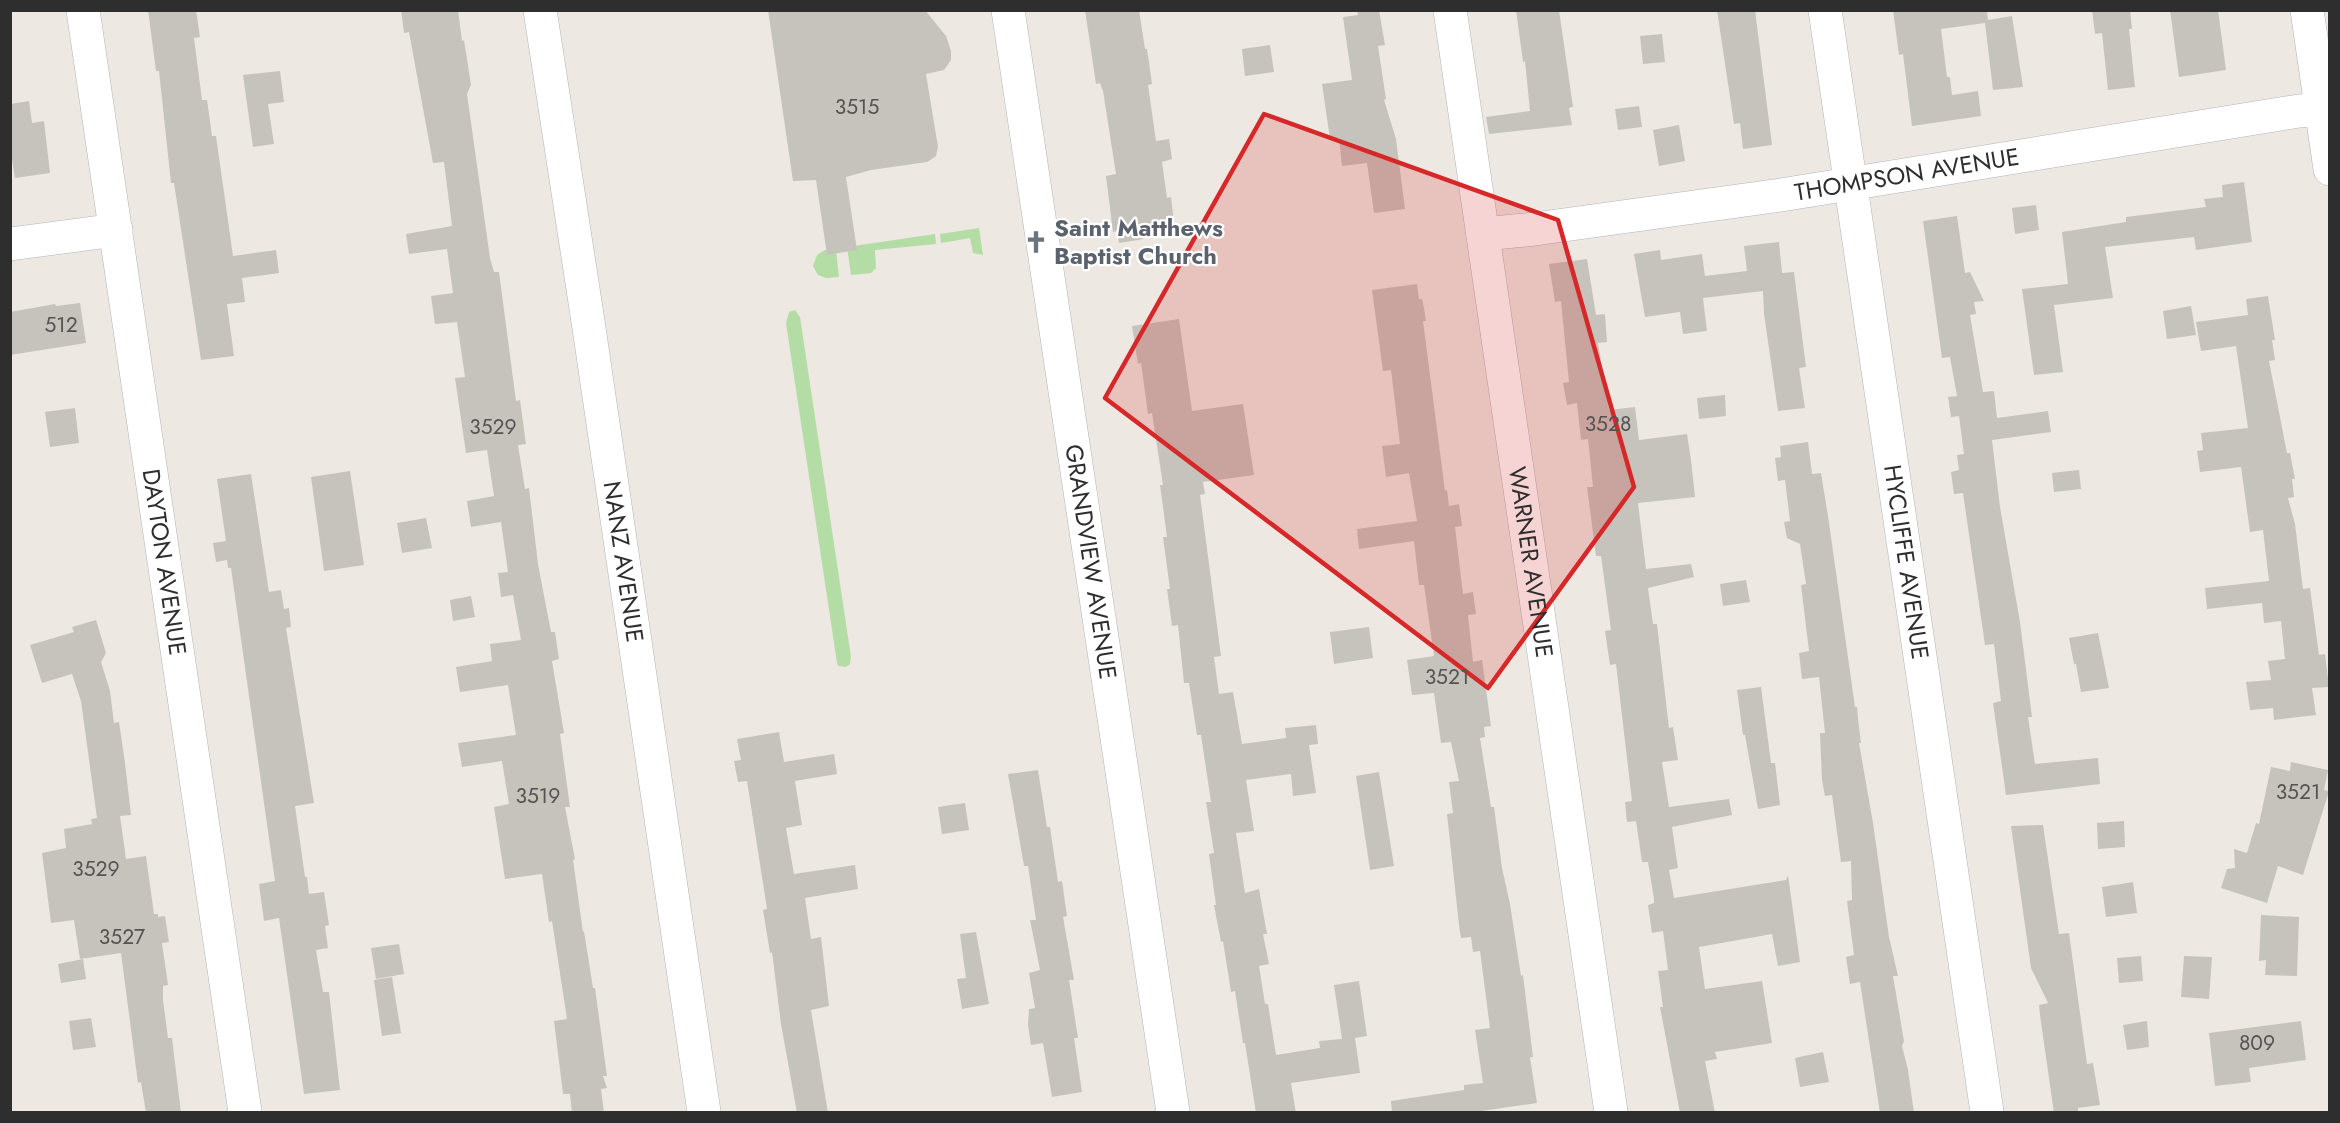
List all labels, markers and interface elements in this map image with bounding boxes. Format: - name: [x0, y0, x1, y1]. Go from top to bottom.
- house number: 3515: [835, 92, 879, 122]
- street label: THOMPSON AVENUE: [1792, 139, 2022, 210]
- place label: Saint Matthews Baptist Church: [1054, 210, 1223, 273]
- church icon: Saint Matthews Baptist Church: [1023, 229, 1049, 255]
- house number: 512: [44, 310, 78, 340]
- house number: 3528: [1585, 409, 1631, 439]
- house number: 3529: [469, 412, 517, 442]
- street label: GRANDVIEW AVENUE: [1056, 442, 1126, 682]
- street label: HYCLIFFE AVENUE: [1875, 462, 1938, 662]
- street label: WARNER AVENUE: [1500, 464, 1562, 660]
- street label: DAYTON AVENUE: [134, 466, 196, 658]
- street label: NANZ AVENUE: [595, 479, 653, 645]
- house number: 3521: [1425, 662, 1469, 692]
- house number: 3521: [2276, 777, 2320, 807]
- house number: 3519: [516, 781, 560, 811]
- house number: 3529: [72, 854, 120, 884]
- house number: 3527: [99, 922, 145, 952]
- house number: 809: [2239, 1028, 2275, 1058]

